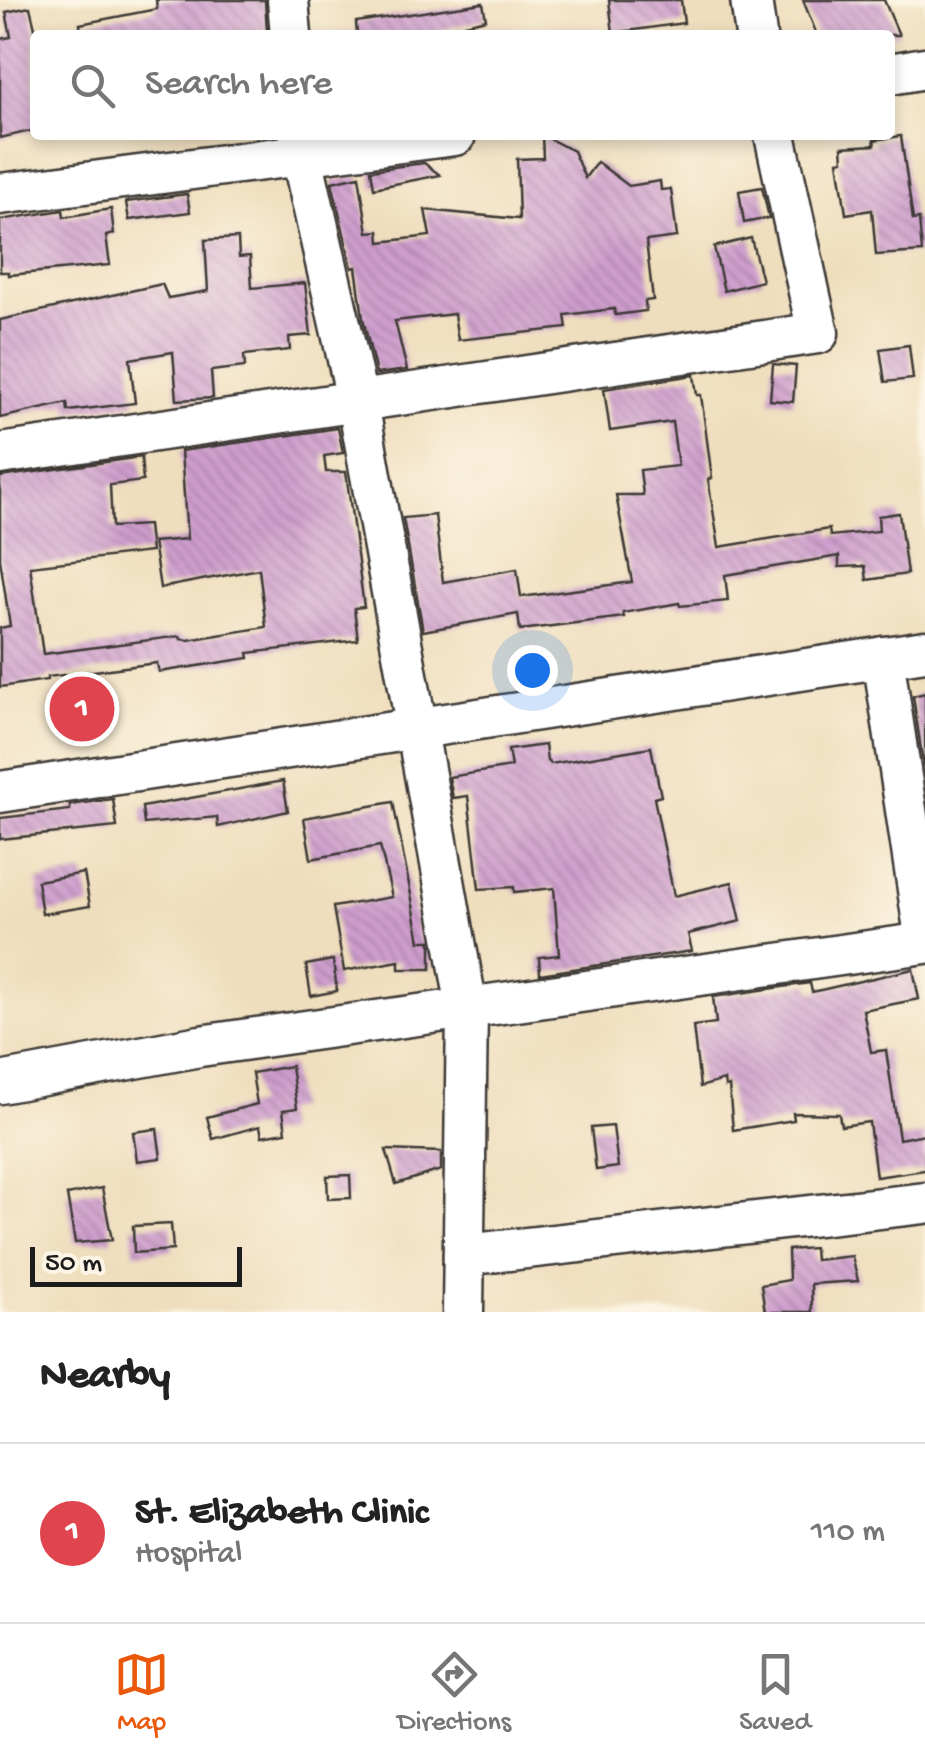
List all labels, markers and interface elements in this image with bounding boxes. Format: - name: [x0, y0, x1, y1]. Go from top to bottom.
- search box: [30, 30, 895, 140]
- icon: search: [65, 58, 120, 113]
- text: Search here: [145, 63, 332, 107]
- your location: [507, 645, 558, 696]
- pin: 1: [49, 672, 114, 746]
- scale bar: [30, 1242, 242, 1286]
- text: 50 m: [45, 1248, 102, 1281]
- text: Nearby: [40, 1353, 170, 1402]
- text: St. Elizabeth Clinic: [135, 1492, 428, 1536]
- text: 1: [66, 1514, 79, 1552]
- text: 110 m: [811, 1514, 885, 1552]
- text: Hospital: [135, 1536, 242, 1574]
- tab: Map: [114, 1647, 169, 1740]
- tab: Directions: [397, 1647, 511, 1740]
- tab: Saved: [739, 1647, 811, 1740]

